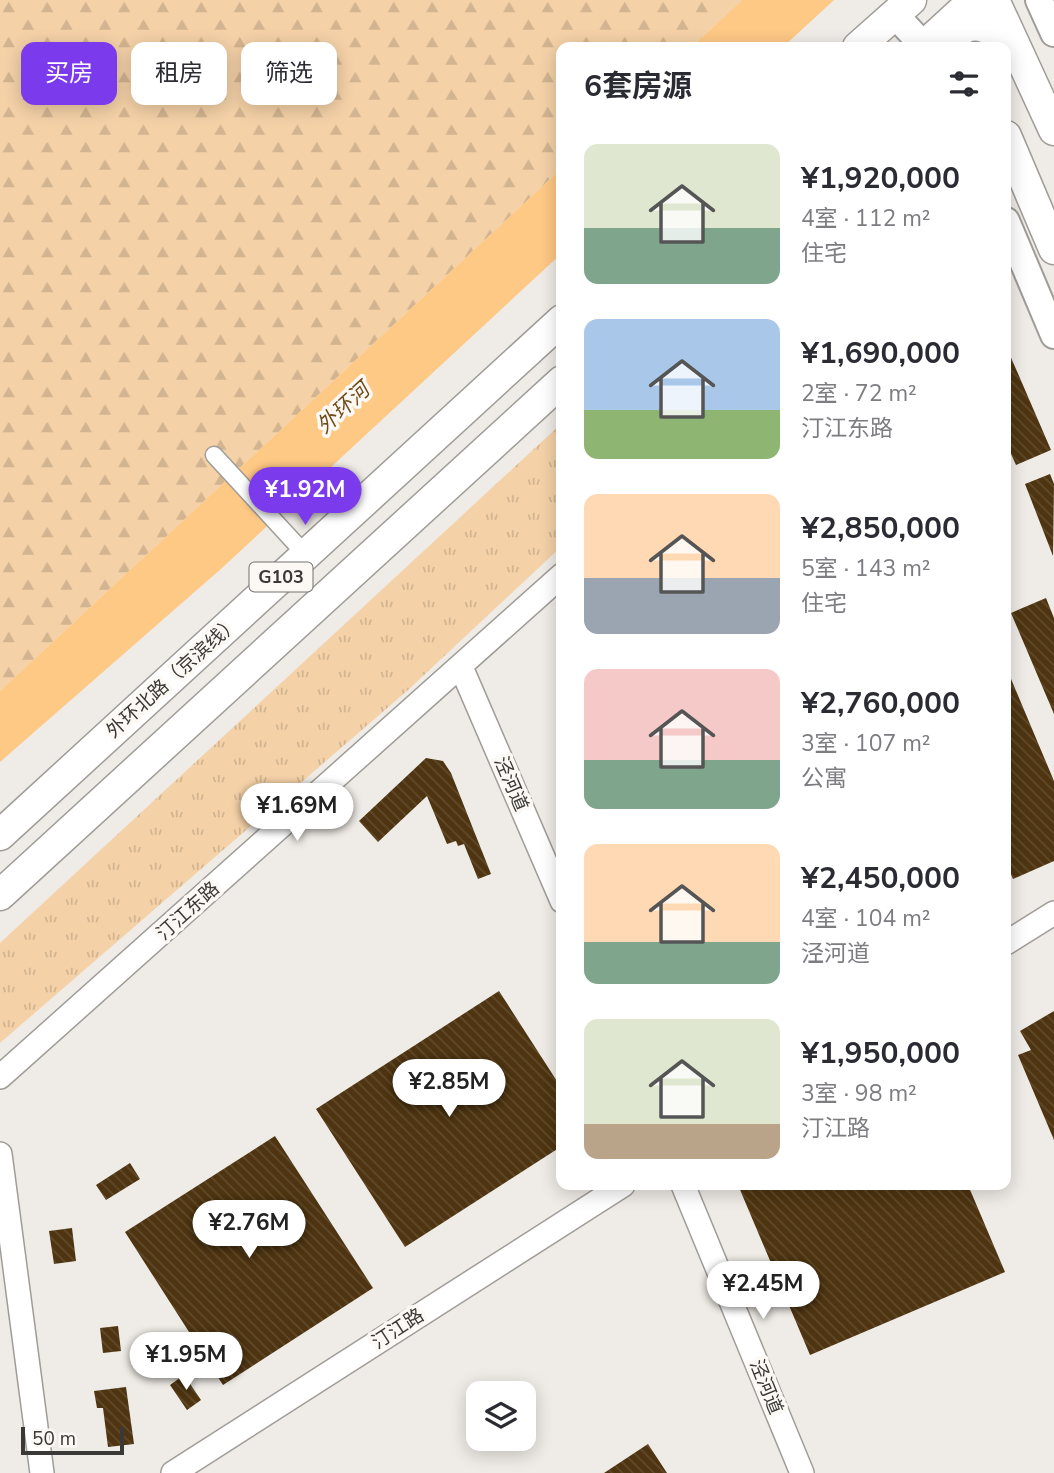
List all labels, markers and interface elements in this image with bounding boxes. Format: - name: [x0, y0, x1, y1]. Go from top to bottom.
- chip: 买房: [21, 42, 117, 105]
- chip: 租房: [131, 42, 227, 105]
- chip: 筛选: [241, 42, 337, 105]
- icon: filters: [945, 65, 983, 103]
- text: 6套房源: [584, 66, 692, 107]
- text: ¥1,920,000: [801, 158, 960, 199]
- icon: home: [640, 172, 724, 256]
- text: 4室 · 112 m²: [801, 203, 931, 234]
- text: 住宅: [801, 238, 847, 269]
- text: ¥1,690,000: [801, 333, 960, 374]
- icon: home: [640, 347, 724, 431]
- water label: 外环河: [310, 374, 379, 440]
- text: 2室 · 72 m²: [801, 378, 917, 409]
- text: 汀江东路: [801, 413, 893, 444]
- pin: ¥1.92M: [248, 468, 362, 527]
- text: ¥1.92M: [265, 474, 345, 505]
- text: ¥2,850,000: [801, 508, 960, 549]
- icon: home: [640, 522, 724, 606]
- text: 5室 · 143 m²: [801, 553, 931, 584]
- road number: G103: [250, 562, 312, 592]
- text: 住宅: [801, 588, 847, 619]
- street label: 外环北路（京滨线）: [101, 610, 245, 744]
- text: ¥2,760,000: [801, 683, 960, 724]
- icon: home: [640, 697, 724, 781]
- text: 3室 · 107 m²: [801, 728, 931, 759]
- street label: 泾河道: [488, 753, 534, 815]
- text: 公寓: [801, 763, 847, 794]
- pin: ¥1.69M: [240, 784, 354, 843]
- text: ¥1.69M: [257, 790, 337, 821]
- text: ¥2,450,000: [801, 858, 960, 899]
- icon: home: [640, 872, 724, 956]
- street label: 汀江东路: [151, 876, 225, 946]
- text: 4室 · 104 m²: [801, 903, 931, 934]
- text: 泾河道: [801, 938, 870, 969]
- text: ¥1,950,000: [801, 1033, 960, 1074]
- icon: home: [640, 1047, 724, 1131]
- pin: ¥2.85M: [392, 1060, 506, 1119]
- text: ¥2.85M: [409, 1066, 489, 1097]
- text: 3室 · 98 m²: [801, 1078, 917, 1109]
- text: 汀江路: [801, 1113, 870, 1144]
- pin: ¥2.76M: [192, 1200, 306, 1260]
- text: ¥2.76M: [209, 1207, 289, 1238]
- pin: ¥2.45M: [706, 1262, 820, 1321]
- text: ¥2.45M: [723, 1268, 803, 1299]
- street label: 汀江路: [367, 1303, 429, 1355]
- pin: ¥1.95M: [129, 1332, 243, 1392]
- text: ¥1.95M: [146, 1339, 226, 1370]
- street label: 泾河道: [743, 1356, 789, 1418]
- map controls: [466, 1381, 536, 1451]
- button: layers: [466, 1381, 536, 1451]
- scale bar: [21, 1424, 124, 1456]
- text: 50 m: [32, 1426, 76, 1452]

